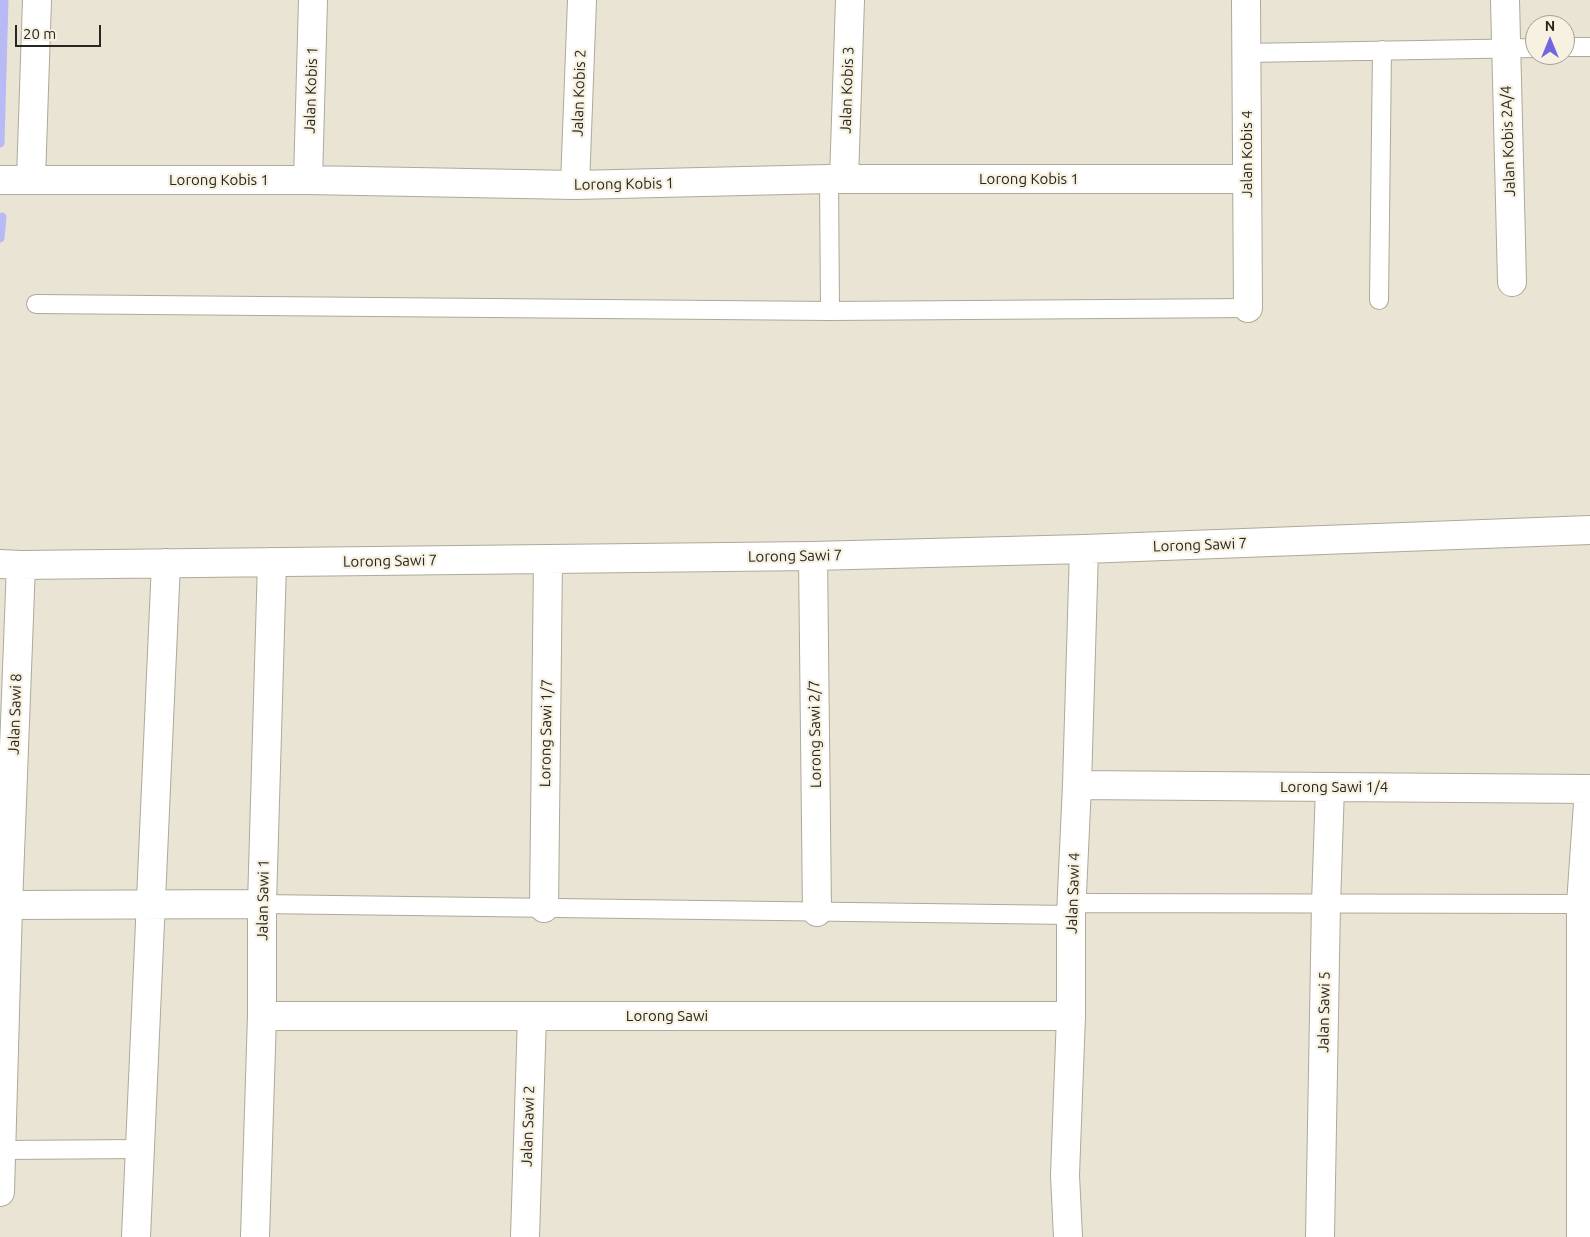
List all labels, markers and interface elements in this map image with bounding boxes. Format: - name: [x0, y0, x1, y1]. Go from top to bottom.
- scale bar: [18, 15, 104, 47]
- north arrow: [1525, 15, 1575, 65]
- text: N: [1545, 18, 1555, 34]
- text: 20 m: [23, 25, 56, 42]
- street label: Jalan Kobis 1: [300, 46, 322, 134]
- street label: Jalan Kobis 3: [836, 46, 858, 134]
- street label: Jalan Kobis 2: [568, 49, 590, 137]
- street label: Jalan Kobis 2A/4: [1497, 85, 1519, 197]
- street label: Jalan Kobis 4: [1238, 110, 1256, 198]
- street label: Lorong Kobis 1: [979, 170, 1079, 188]
- street label: Lorong Kobis 1: [169, 171, 269, 189]
- street label: Lorong Kobis 1: [574, 174, 674, 194]
- street label: Lorong Sawi 7: [1153, 534, 1247, 556]
- street label: Lorong Sawi 7: [748, 546, 842, 566]
- street label: Lorong Sawi 7: [343, 551, 437, 571]
- street label: Jalan Sawi 8: [5, 673, 25, 755]
- street label: Lorong Sawi 1/7: [536, 679, 556, 787]
- street label: Lorong Sawi 2/7: [805, 680, 825, 788]
- street label: Lorong Sawi 1/4: [1280, 778, 1388, 796]
- street label: Jalan Sawi 4: [1063, 852, 1083, 934]
- street label: Jalan Sawi 1: [253, 859, 273, 941]
- street label: Jalan Sawi 5: [1314, 971, 1334, 1053]
- street label: Lorong Sawi: [626, 1007, 708, 1025]
- street label: Jalan Sawi 2: [518, 1085, 538, 1167]

